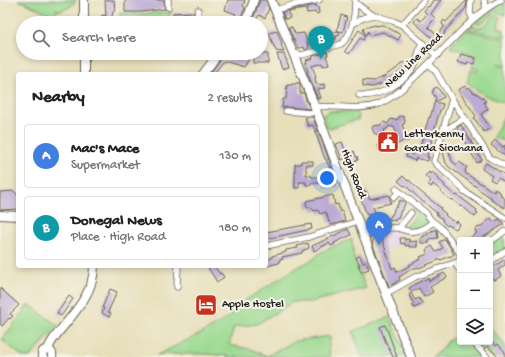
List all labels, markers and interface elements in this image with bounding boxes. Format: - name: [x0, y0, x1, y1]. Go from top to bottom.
- search box: [16, 16, 268, 60]
- pin: B: [308, 26, 334, 59]
- icon: search: [30, 27, 52, 49]
- text: Search here: [62, 29, 136, 47]
- street label: New Line Road: [382, 30, 447, 91]
- text: Nearby: [32, 88, 85, 108]
- text: 2 results: [207, 91, 252, 106]
- place label: Letterkenny Garda Siochana: [404, 128, 483, 156]
- public building icon: Letterkenny Garda Siochana: [375, 129, 401, 155]
- text: Mac's Mace: [71, 140, 139, 158]
- street label: High Road: [337, 147, 369, 202]
- text: A: [42, 149, 50, 164]
- text: 130 m: [219, 149, 251, 164]
- text: Supermarket: [71, 158, 140, 173]
- your location: [317, 168, 337, 188]
- text: Donegal News: [71, 212, 162, 230]
- pin: A: [366, 212, 392, 245]
- text: B: [43, 221, 49, 236]
- text: 180 m: [219, 221, 251, 236]
- text: Place · High Road: [71, 230, 166, 245]
- map controls: [457, 237, 493, 345]
- button: +: [457, 237, 493, 273]
- button: −: [457, 273, 493, 309]
- hotel icon: Apple Hostel: [193, 292, 219, 318]
- place label: Apple Hostel: [222, 298, 284, 312]
- button: layers: [457, 309, 493, 345]

